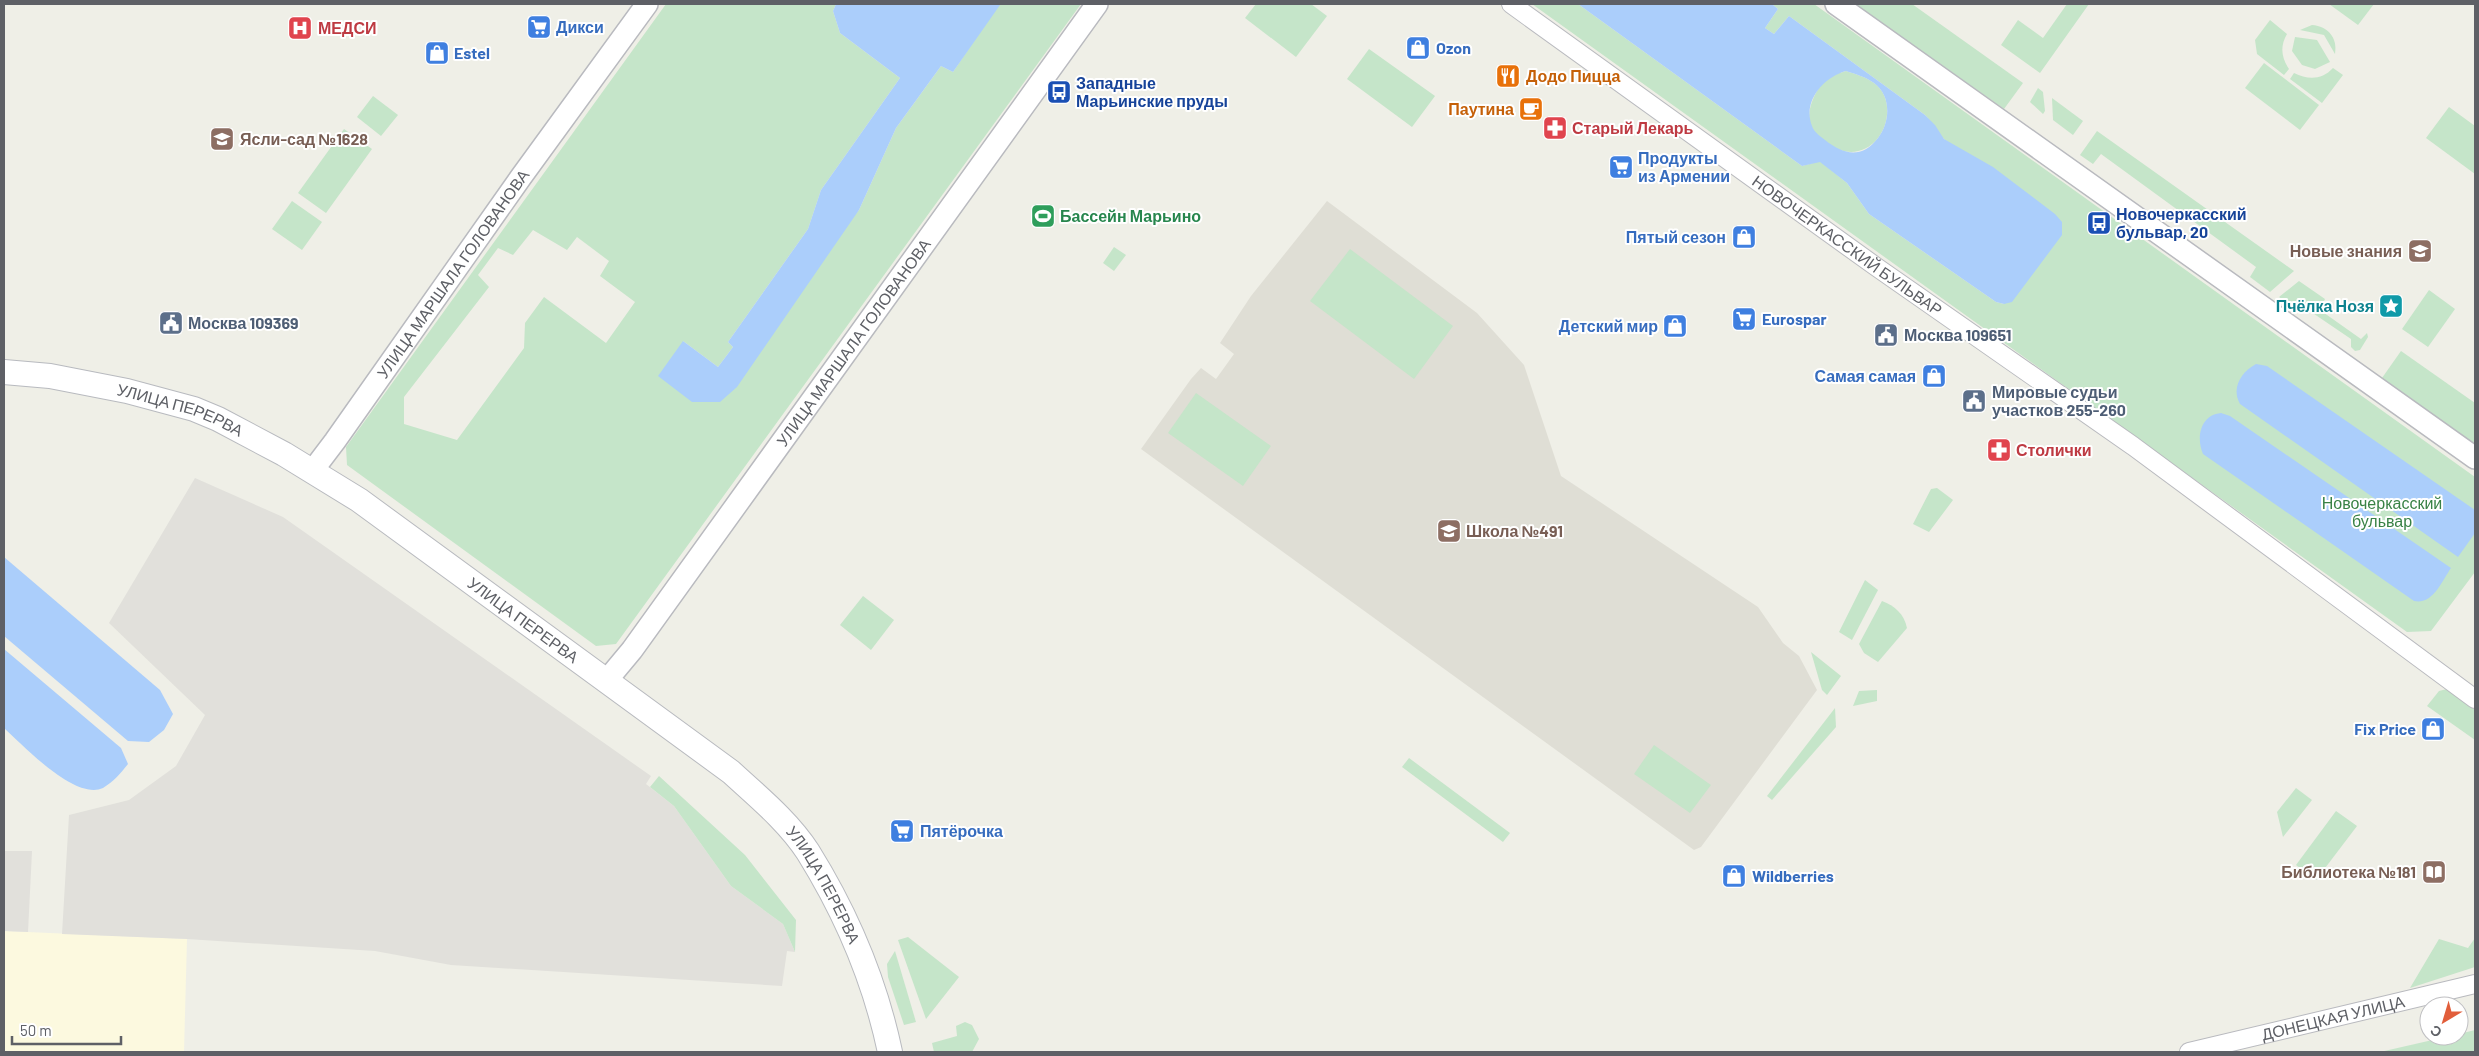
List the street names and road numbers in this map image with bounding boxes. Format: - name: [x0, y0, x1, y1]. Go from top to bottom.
- street label: УЛИЦА МАРШАЛА ГОЛОВАНОВА: [372, 165, 533, 381]
- street label: НОВОЧЕРКАССКИЙ БУЛЬВАР: [1749, 171, 1946, 319]
- street label: УЛИЦА МАРШАЛА ГОЛОВАНОВА: [772, 235, 934, 449]
- street label: УЛИЦА ПЕРЕРВА: [116, 379, 247, 440]
- street label: УЛИЦА ПЕРЕРВА: [464, 573, 583, 667]
- street label: УЛИЦА ПЕРЕРВА: [783, 822, 865, 947]
- street label: ДОНЕЦКАЯ УЛИЦА: [2260, 991, 2407, 1043]

